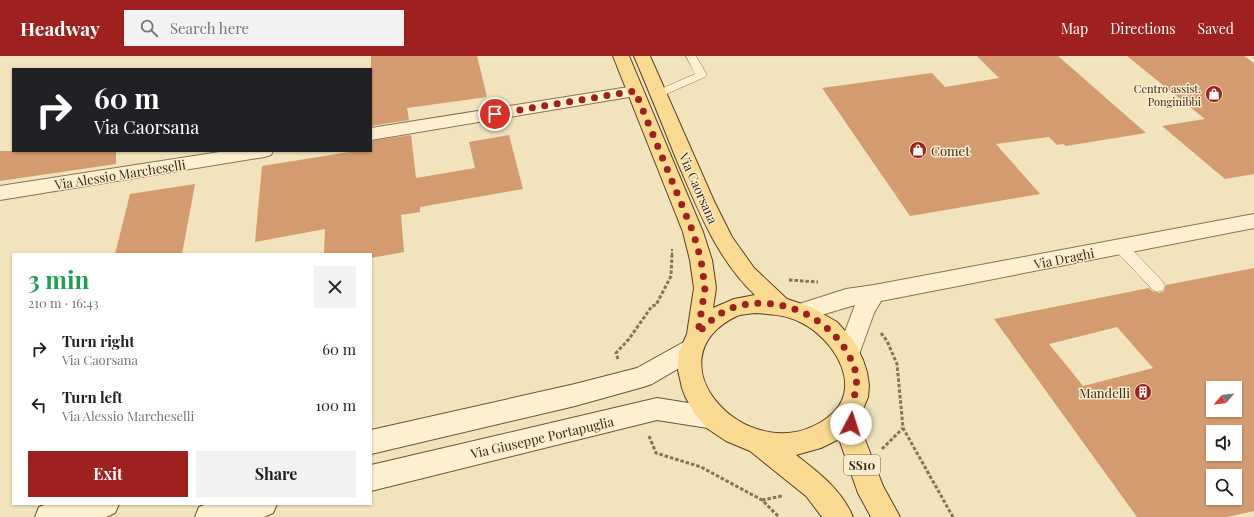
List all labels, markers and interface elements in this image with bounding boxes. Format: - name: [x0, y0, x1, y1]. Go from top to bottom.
- search box: [124, 10, 404, 46]
- text: Headway: [20, 15, 100, 41]
- icon: search: [138, 17, 160, 39]
- text: Search here: [170, 18, 249, 38]
- text: Map: [1061, 19, 1088, 38]
- text: Directions: [1110, 19, 1176, 38]
- text: Saved: [1198, 19, 1234, 38]
- text: 60 m: [94, 79, 160, 116]
- place label: Centro assist. Ponginibbi: [1134, 81, 1201, 109]
- icon: right: [28, 84, 80, 136]
- shop icon: Centro assist. Ponginibbi: [1204, 84, 1224, 104]
- pin: [478, 97, 512, 131]
- icon: arrive: [484, 103, 506, 125]
- text: Via Caorsana: [94, 115, 199, 139]
- shop icon: Comet: [908, 140, 928, 160]
- place label: Comet: [931, 142, 970, 159]
- street label: Via Caorsana: [675, 149, 722, 227]
- street label: Via Alessio Marcheselli: [52, 155, 187, 193]
- street label: Via Draghi: [1031, 244, 1096, 272]
- text: 3 min: [28, 263, 89, 295]
- button: close: [314, 266, 356, 308]
- text: 210 m · 16:43: [28, 294, 99, 311]
- text: Turn right: [62, 331, 135, 351]
- icon: right: [28, 338, 50, 360]
- text: 60 m: [322, 339, 356, 359]
- text: Via Caorsana: [62, 351, 138, 368]
- north arrow: [1206, 381, 1242, 417]
- map controls: [1206, 381, 1242, 505]
- building icon: Mandelli: [1133, 382, 1153, 402]
- place label: Mandelli: [1079, 384, 1130, 401]
- text: Turn left: [62, 387, 123, 407]
- icon: left: [28, 394, 50, 416]
- text: 100 m: [315, 395, 356, 415]
- position arrow: [830, 403, 872, 445]
- text: Via Alessio Marcheselli: [62, 407, 194, 424]
- street label: Via Giuseppe Portapuglia: [468, 412, 616, 462]
- button: sound: [1206, 425, 1242, 461]
- button: Exit: [28, 451, 188, 497]
- button: Share: [196, 451, 356, 497]
- road number: SS10: [844, 455, 880, 475]
- button: search: [1206, 469, 1242, 505]

